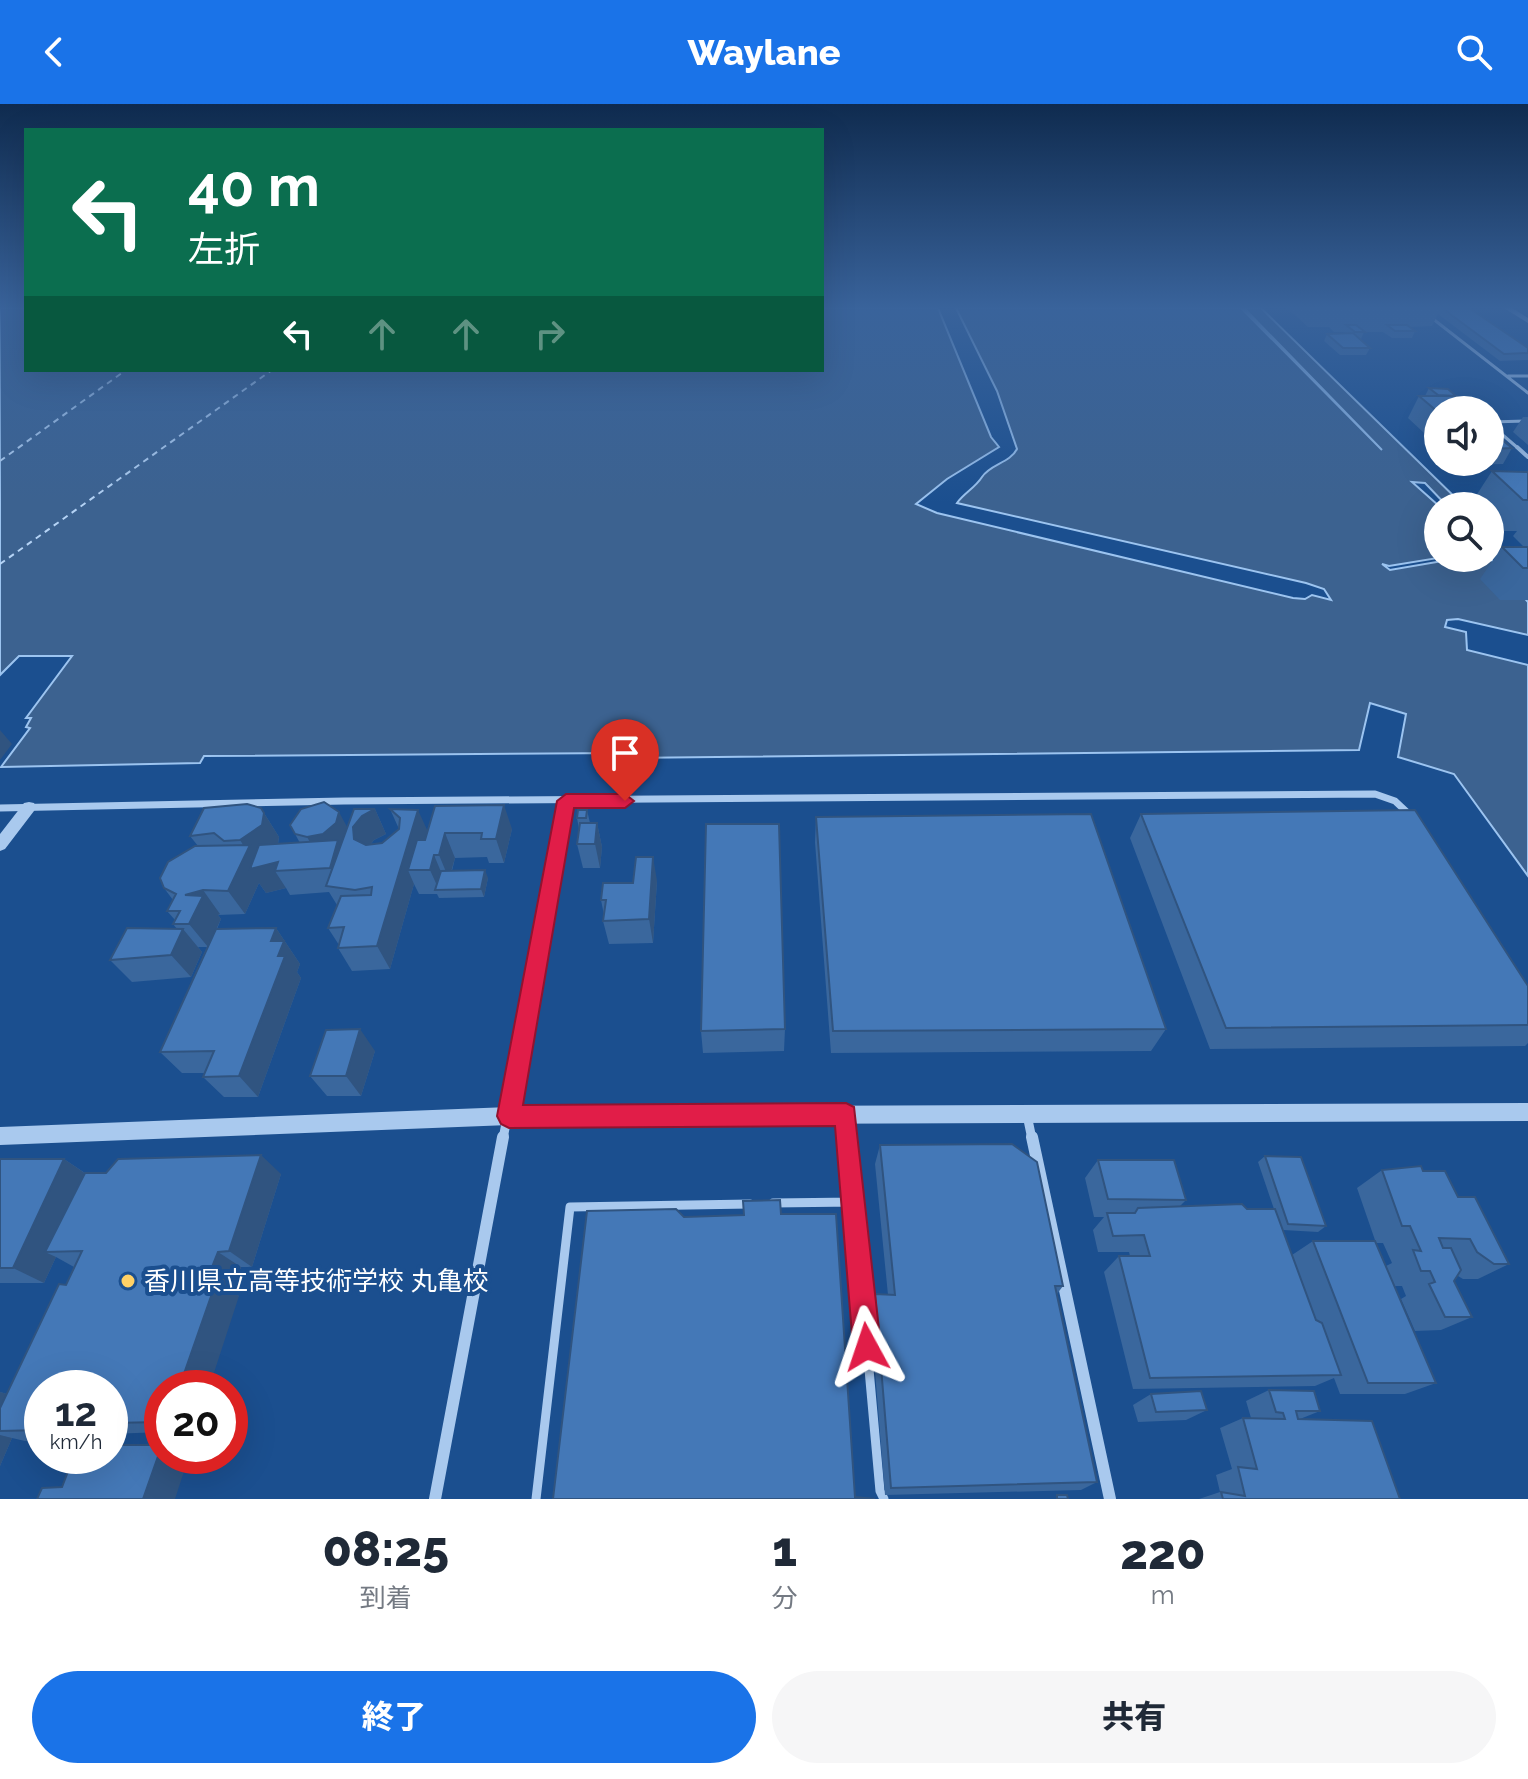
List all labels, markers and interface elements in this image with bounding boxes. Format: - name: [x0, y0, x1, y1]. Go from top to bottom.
- icon: back: [32, 30, 76, 74]
- icon: search: [1452, 30, 1496, 74]
- text: Waylane: [688, 31, 840, 73]
- text: 40 m: [188, 153, 320, 219]
- icon: left: [56, 160, 160, 264]
- text: 左折: [188, 228, 260, 270]
- icon: left: [276, 312, 320, 356]
- icon: ahead: [360, 312, 404, 356]
- icon: ahead: [444, 312, 488, 356]
- icon: right: [528, 312, 572, 356]
- map controls: [1424, 396, 1504, 572]
- button: sound: [1424, 396, 1504, 476]
- button: search: [1424, 492, 1504, 572]
- pin: [591, 719, 659, 801]
- icon: arrive: [603, 731, 647, 775]
- place label: 香川県立高等技術学校 丸亀校: [144, 1266, 489, 1296]
- marker: 香川県立高等技術学校 丸亀校: [119, 1272, 137, 1290]
- position arrow: [825, 1305, 909, 1389]
- speed limit sign: 20: [144, 1370, 248, 1474]
- text: 12: [55, 1388, 97, 1435]
- text: km/h: [50, 1430, 102, 1454]
- text: 08:25: [323, 1521, 449, 1577]
- text: 1: [772, 1521, 797, 1577]
- text: 220: [1120, 1524, 1205, 1580]
- text: m: [1151, 1580, 1175, 1610]
- text: 到着: [360, 1583, 412, 1613]
- text: 分: [772, 1583, 798, 1613]
- button: 終了: [32, 1671, 756, 1763]
- button: 共有: [772, 1671, 1496, 1763]

